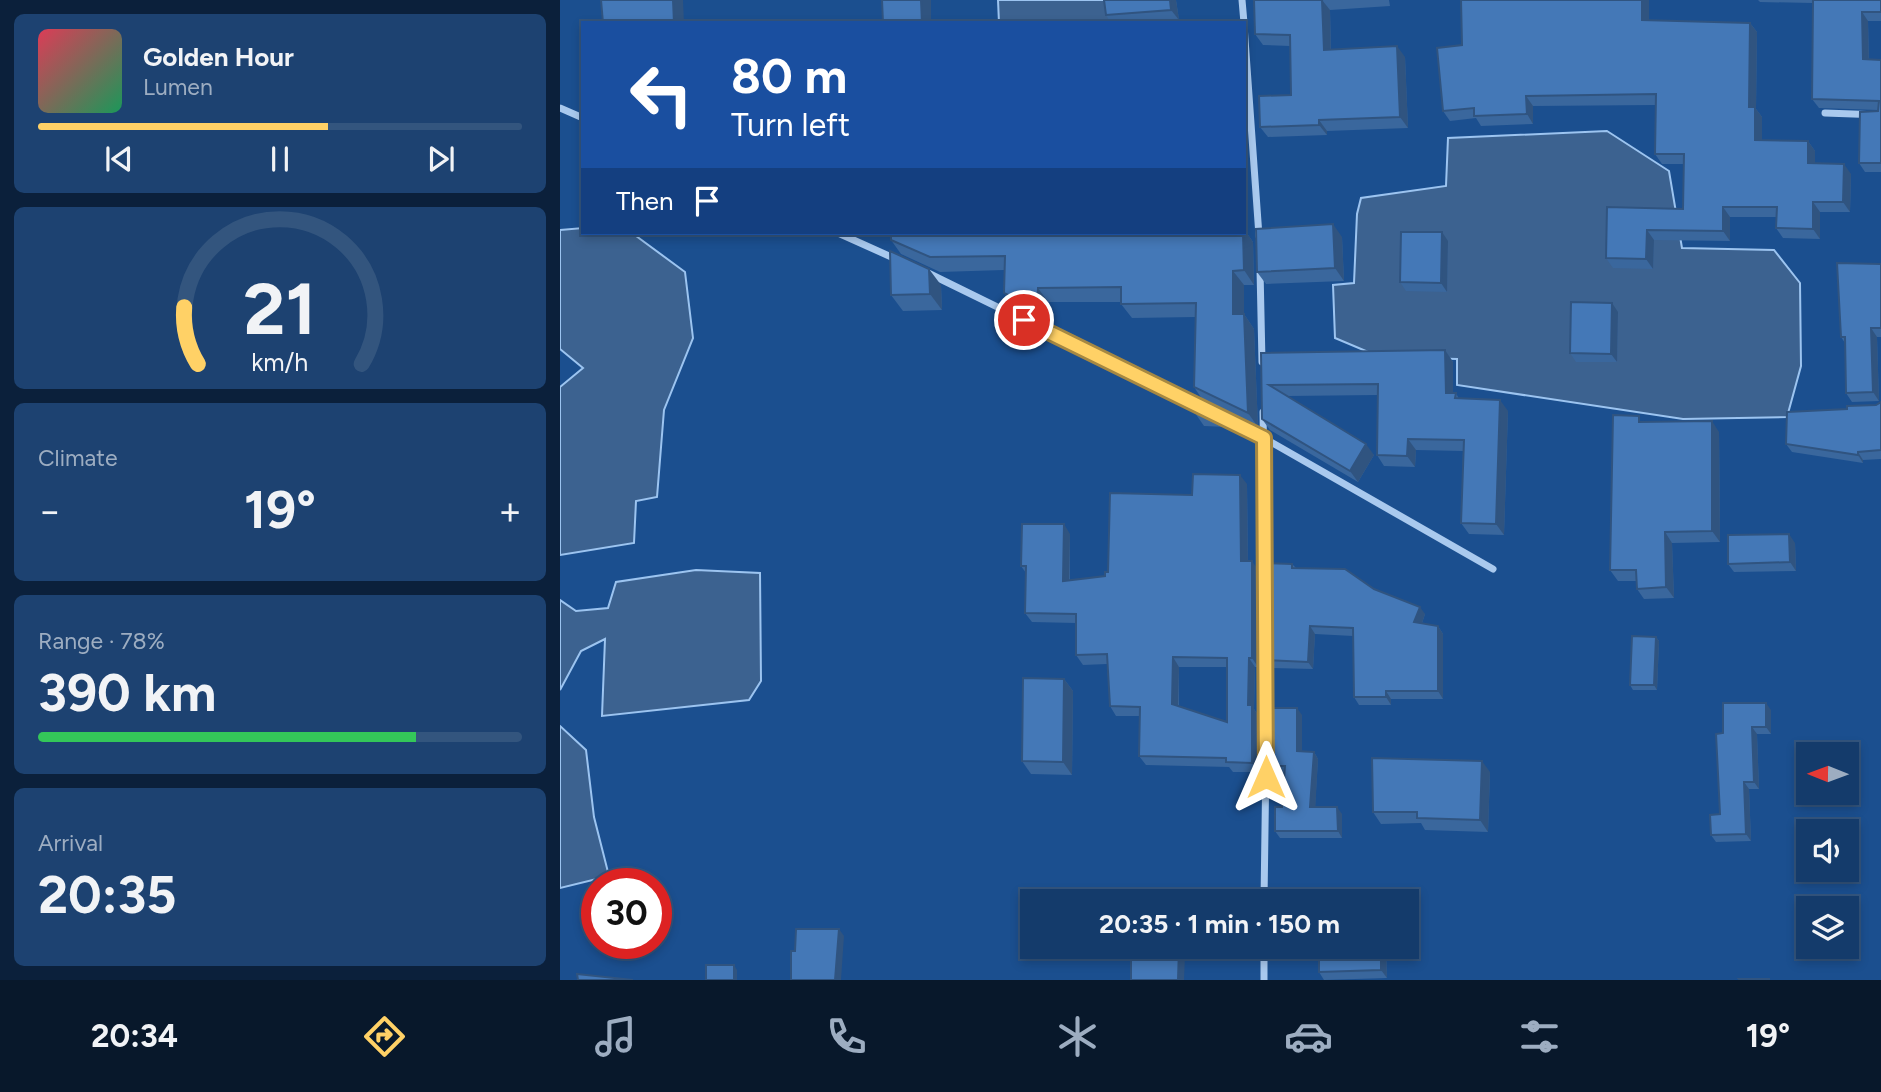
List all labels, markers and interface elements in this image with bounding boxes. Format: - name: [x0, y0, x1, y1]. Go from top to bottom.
- text: Golden Hour: [143, 41, 294, 73]
- text: 80 m: [731, 46, 847, 105]
- icon: left: [616, 49, 707, 140]
- text: Lumen: [143, 73, 213, 101]
- text: Turn left: [731, 106, 850, 144]
- icon: previous: [100, 140, 138, 178]
- icon: pause: [261, 140, 299, 178]
- icon: next: [422, 140, 460, 178]
- icon: arrive: [688, 182, 726, 220]
- text: Then: [616, 185, 674, 217]
- text: 21: [244, 265, 316, 352]
- pin: [994, 290, 1054, 350]
- icon: arrive: [1005, 301, 1043, 339]
- text: km/h: [251, 346, 309, 376]
- text: Climate: [38, 444, 117, 472]
- text: 19°: [244, 479, 316, 541]
- text: −: [38, 488, 62, 534]
- text: +: [498, 488, 522, 534]
- text: Range · 78%: [38, 627, 165, 655]
- text: 390 km: [38, 662, 216, 724]
- position arrow: [1229, 740, 1303, 814]
- north arrow: [1796, 742, 1858, 805]
- map controls: [1796, 742, 1859, 959]
- button: sound: [1796, 819, 1859, 882]
- text: Arrival: [38, 829, 103, 857]
- text: 20:35: [38, 864, 177, 926]
- speed limit sign: 30: [581, 868, 672, 959]
- button: layers: [1796, 896, 1859, 959]
- text: 20:35 · 1 min · 150 m: [1099, 908, 1340, 940]
- icon: directions: [360, 1012, 409, 1061]
- icon: music: [591, 1012, 640, 1061]
- icon: phone: [822, 1012, 871, 1061]
- icon: climate: [1053, 1012, 1102, 1061]
- icon: car: [1284, 1012, 1333, 1061]
- icon: filters: [1515, 1012, 1564, 1061]
- text: 20:34: [91, 1017, 178, 1055]
- text: 19°: [1746, 1017, 1790, 1055]

